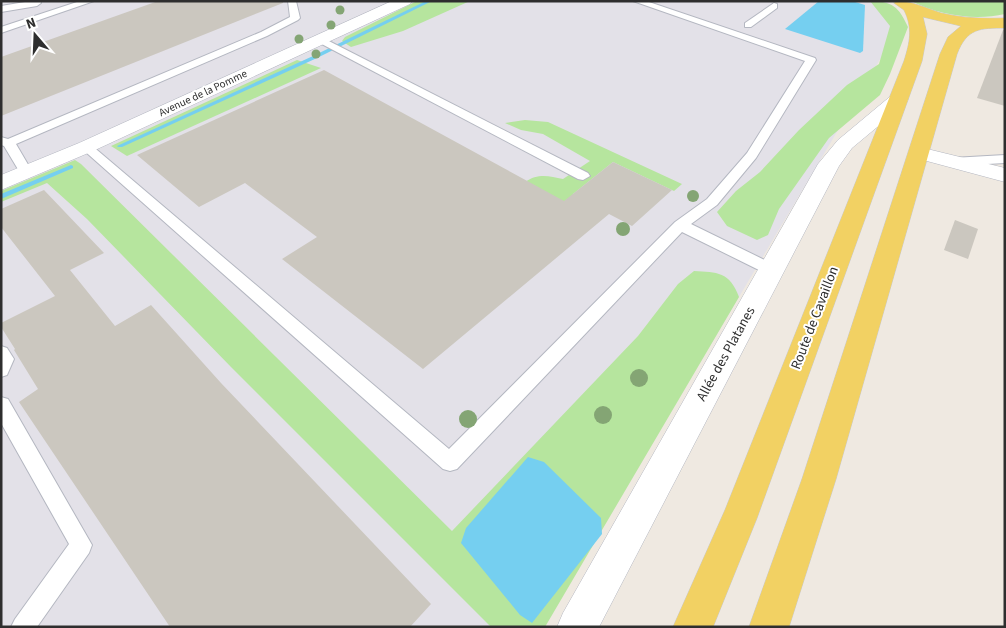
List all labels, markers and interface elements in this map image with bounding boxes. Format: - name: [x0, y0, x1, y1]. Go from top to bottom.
- north arrow: [10, 10, 60, 60]
- text: N: [23, 13, 39, 35]
- street label: Avenue de la Pomme: [156, 66, 250, 120]
- street label: Route de Cavaillon: [786, 264, 844, 372]
- street label: Allée des Platanes: [692, 303, 760, 405]

